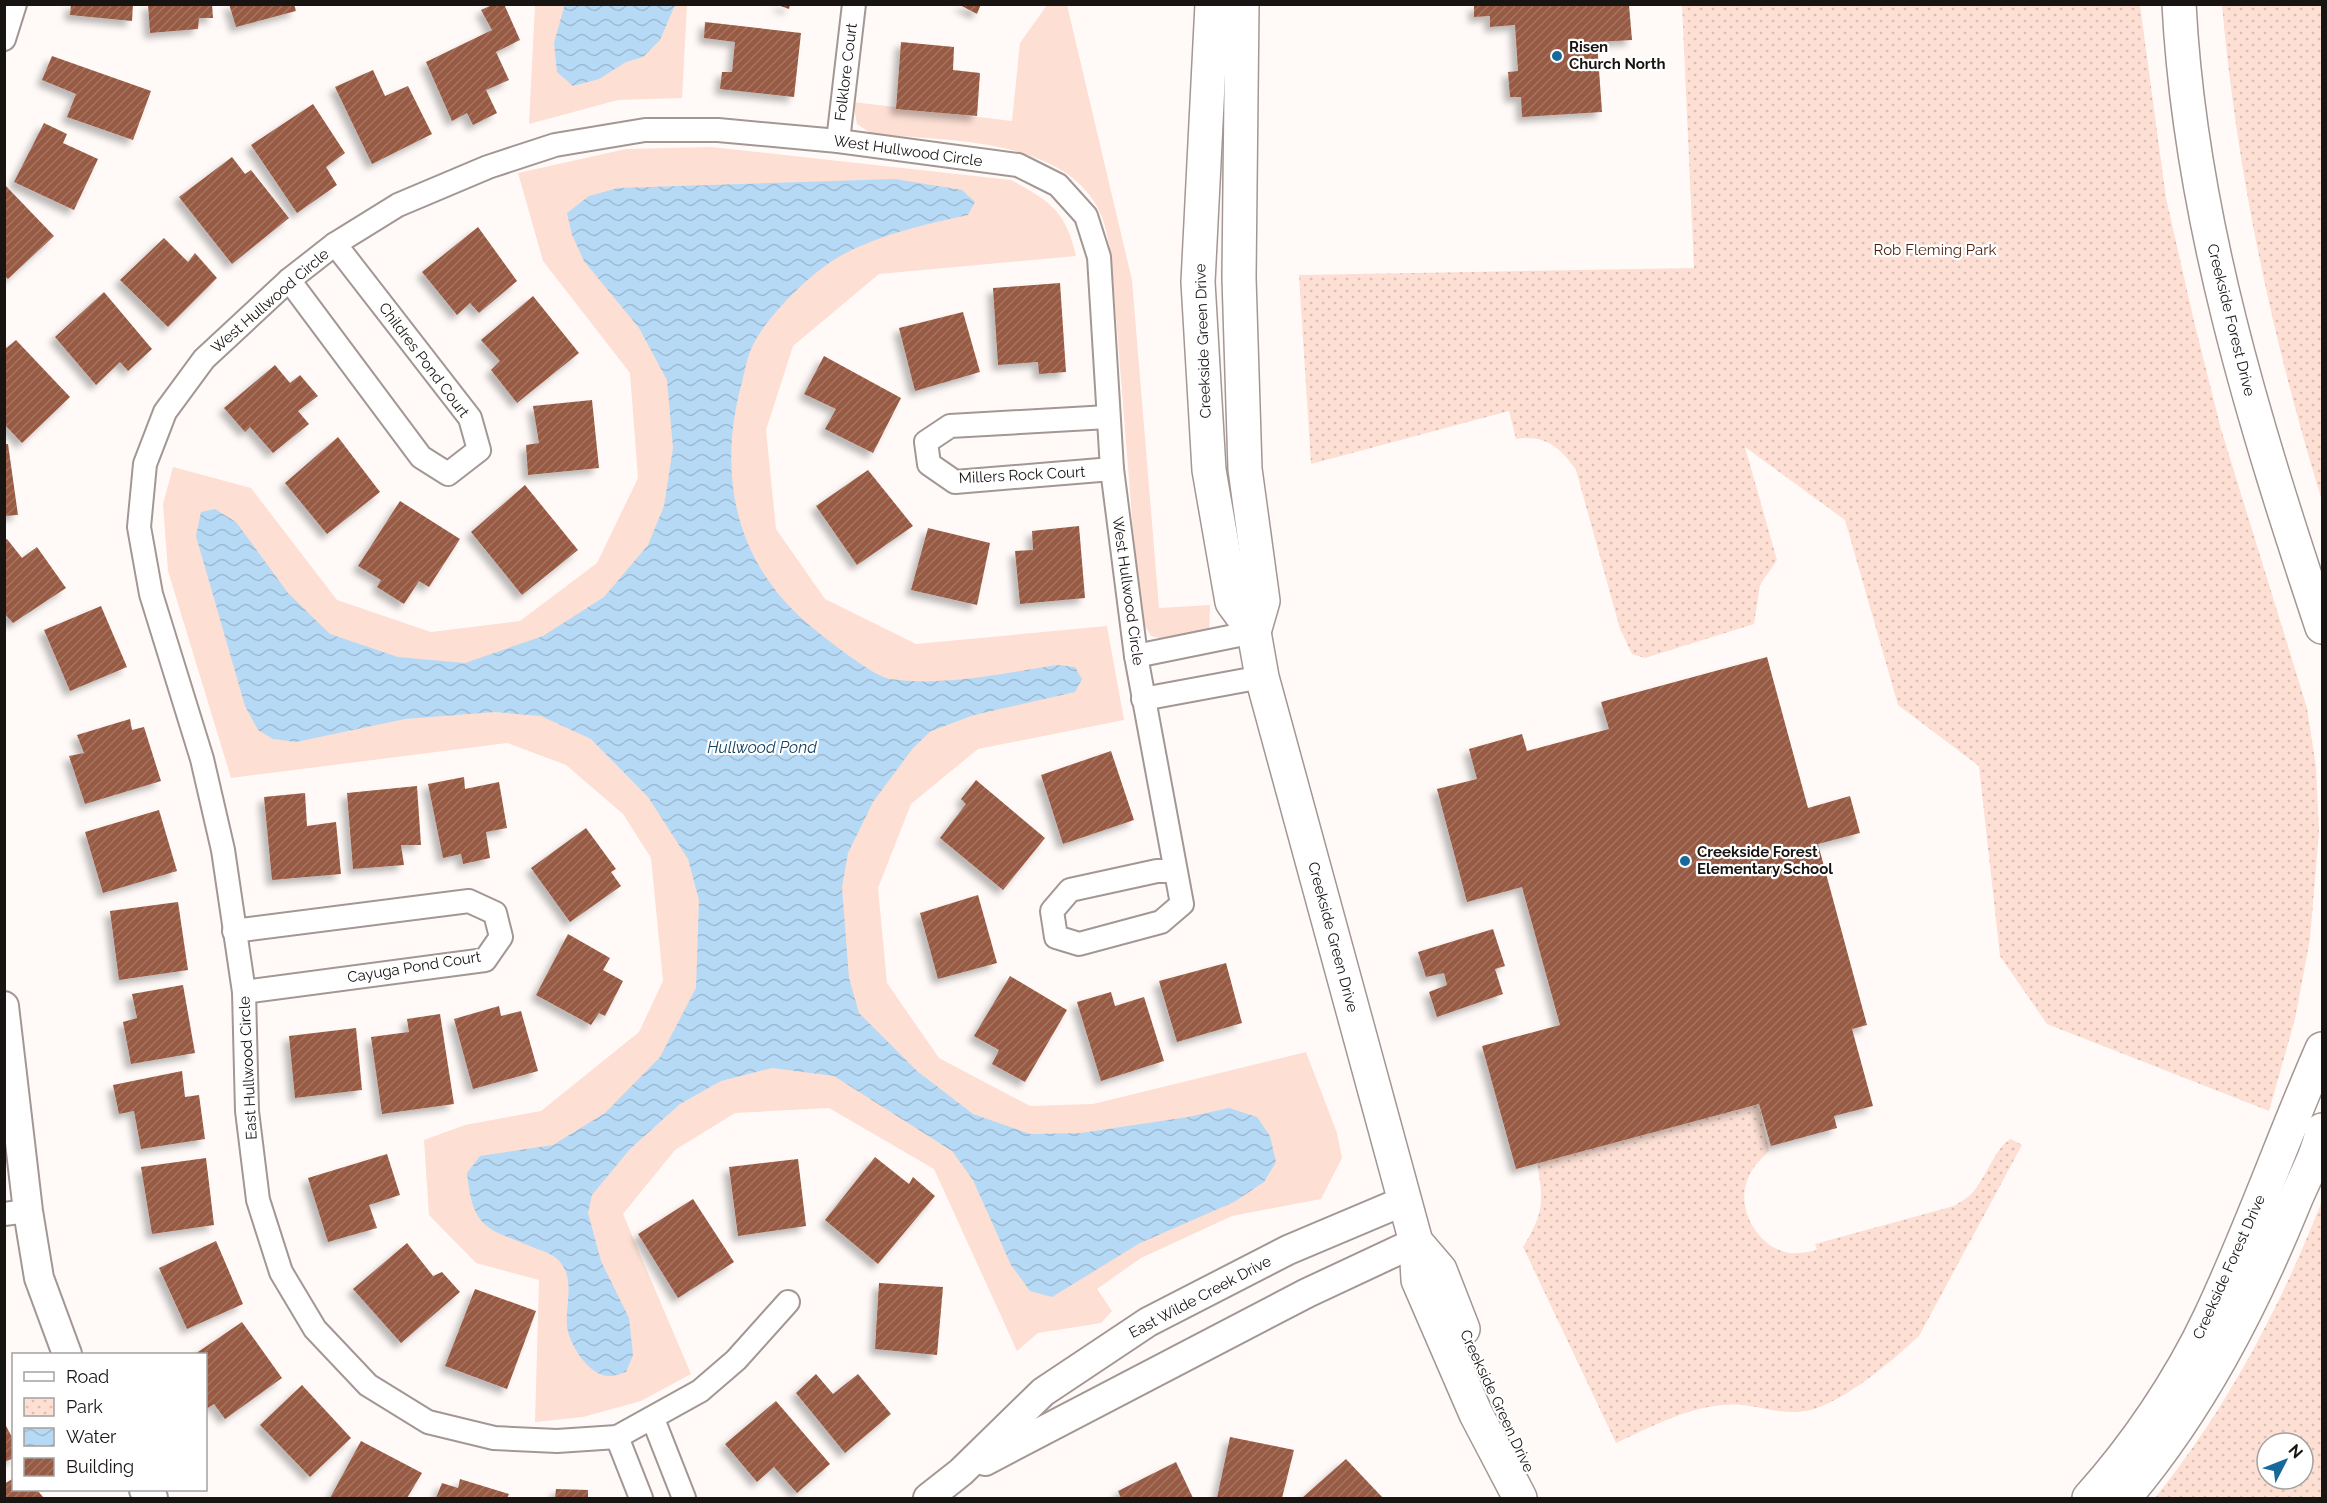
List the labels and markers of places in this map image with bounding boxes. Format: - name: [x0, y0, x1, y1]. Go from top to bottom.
- place label: Risen Church North: [1569, 38, 1665, 73]
- marker: Risen Church North: [1550, 49, 1564, 63]
- place label: Creekside Forest Elementary School: [1697, 843, 1833, 878]
- marker: Creekside Forest Elementary School: [1678, 854, 1692, 868]

